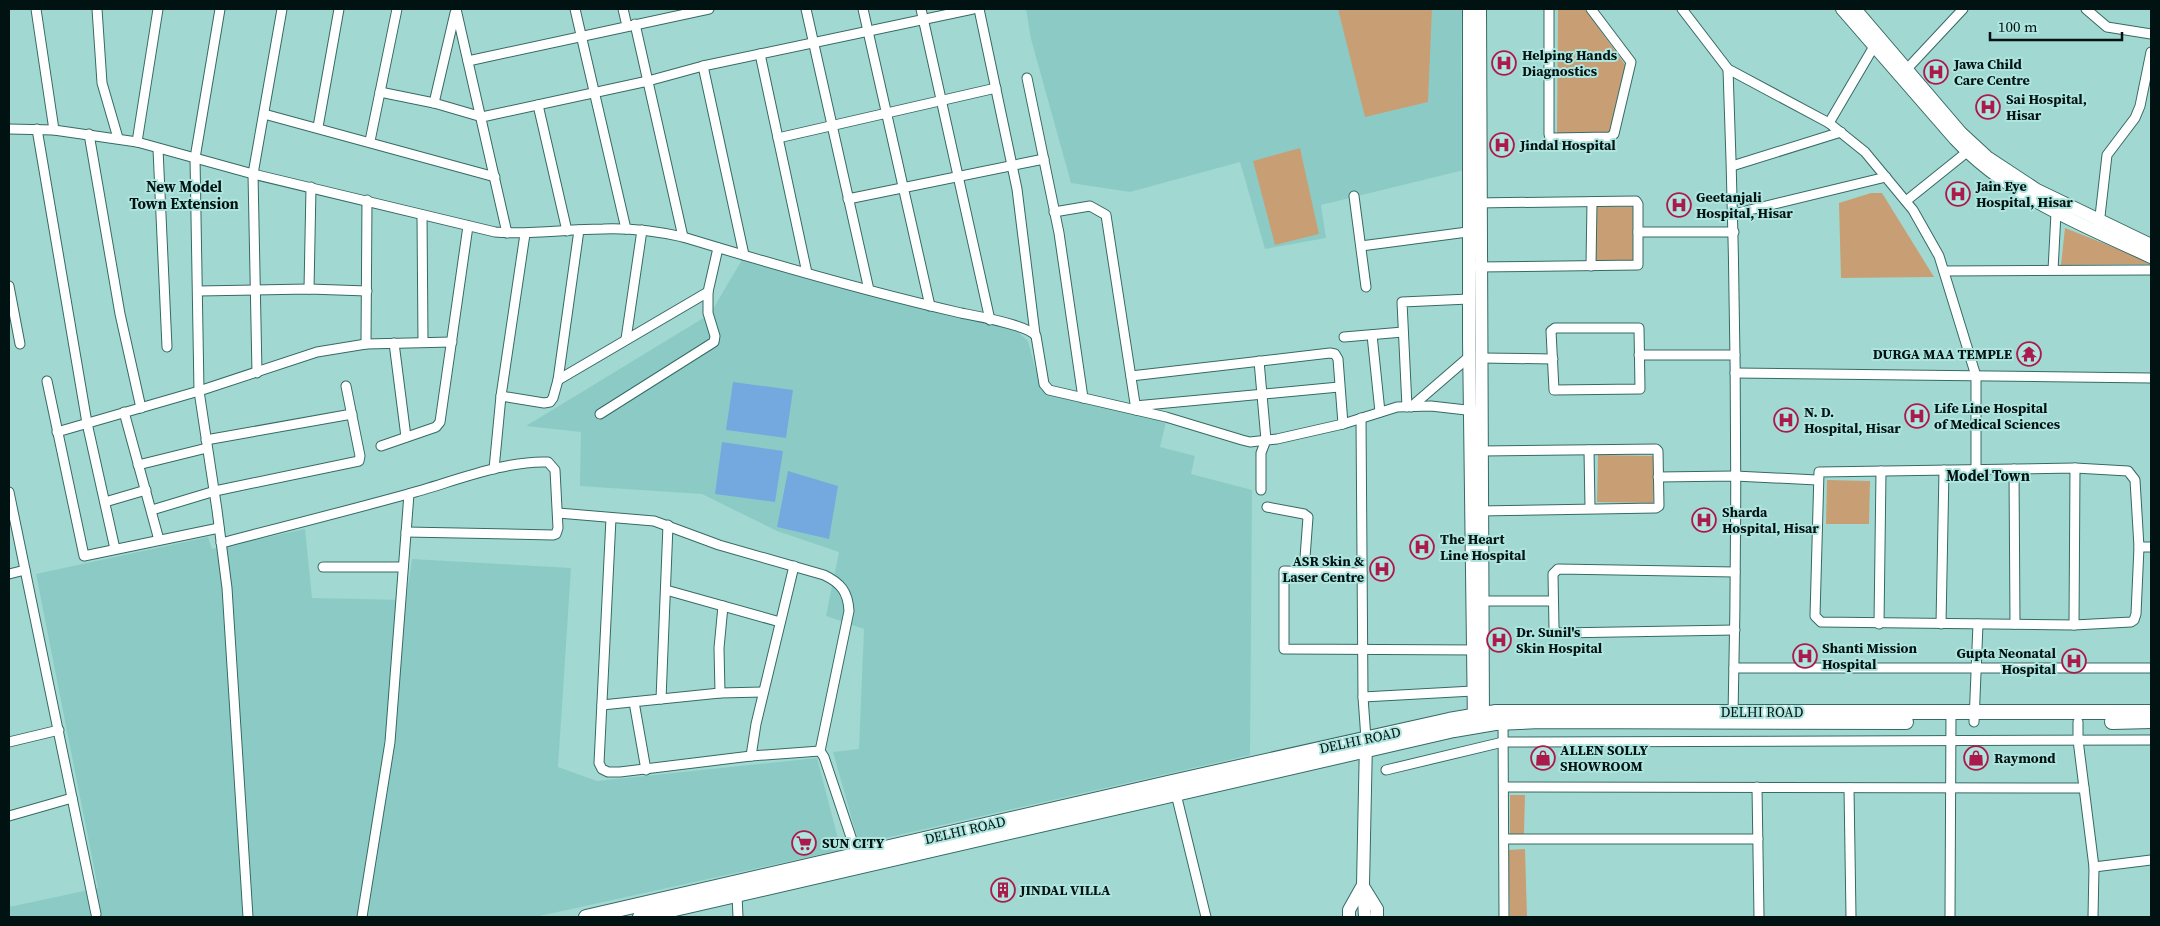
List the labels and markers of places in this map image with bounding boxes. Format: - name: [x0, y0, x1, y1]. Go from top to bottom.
- place label: Helping Hands Diagnostics: [1522, 45, 1618, 81]
- hospital icon: Helping Hands Diagnostics: [1491, 50, 1517, 76]
- place label: Jawa Child Care Centre: [1953, 54, 2030, 90]
- hospital icon: Jawa Child Care Centre: [1923, 59, 1949, 85]
- place label: Sai Hospital, Hisar: [2006, 89, 2087, 125]
- hospital icon: Sai Hospital, Hisar: [1975, 94, 2001, 120]
- hospital icon: Jindal Hospital: [1489, 132, 1515, 158]
- place label: Jindal Hospital: [1519, 135, 1616, 155]
- place label: Jain Eye Hospital, Hisar: [1975, 176, 2073, 212]
- hospital icon: Jain Eye Hospital, Hisar: [1945, 181, 1971, 207]
- place label: Geetanjali Hospital, Hisar: [1696, 187, 1793, 223]
- hospital icon: Geetanjali Hospital, Hisar: [1666, 192, 1692, 218]
- temple icon: DURGA MAA TEMPLE: [2016, 341, 2042, 367]
- place label: DURGA MAA TEMPLE: [1873, 344, 2012, 364]
- place label: Life Line Hospital of Medical Sciences: [1934, 398, 2061, 434]
- place label: N. D. Hospital, Hisar: [1804, 402, 1901, 438]
- hospital icon: Life Line Hospital of Medical Sciences: [1904, 403, 1930, 429]
- hospital icon: N. D. Hospital, Hisar: [1773, 407, 1799, 433]
- place label: Sharda Hospital, Hisar: [1722, 502, 1819, 538]
- hospital icon: Sharda Hospital, Hisar: [1691, 507, 1717, 533]
- place label: The Heart Line Hospital: [1440, 529, 1526, 565]
- hospital icon: The Heart Line Hospital: [1409, 534, 1435, 560]
- place label: ASR Skin & Laser Centre: [1282, 551, 1364, 587]
- hospital icon: ASR Skin & Laser Centre: [1369, 556, 1395, 582]
- place label: Dr. Sunil's Skin Hospital: [1516, 622, 1603, 658]
- hospital icon: Dr. Sunil's Skin Hospital: [1486, 627, 1512, 653]
- place label: Shanti Mission Hospital: [1822, 638, 1917, 674]
- hospital icon: Shanti Mission Hospital: [1792, 643, 1818, 669]
- place label: Gupta Neonatal Hospital: [1957, 643, 2056, 679]
- hospital icon: Gupta Neonatal Hospital: [2061, 648, 2087, 674]
- place label: ALLEN SOLLY SHOWROOM: [1560, 740, 1648, 776]
- shop icon: ALLEN SOLLY SHOWROOM: [1530, 745, 1556, 771]
- shop icon: Raymond: [1963, 745, 1989, 771]
- place label: Raymond: [1994, 748, 2056, 768]
- supermarket icon: SUN CITY: [791, 830, 817, 856]
- place label: SUN CITY: [822, 833, 885, 853]
- building icon: JINDAL VILLA: [990, 877, 1016, 903]
- place label: JINDAL VILLA: [1019, 880, 1111, 900]

